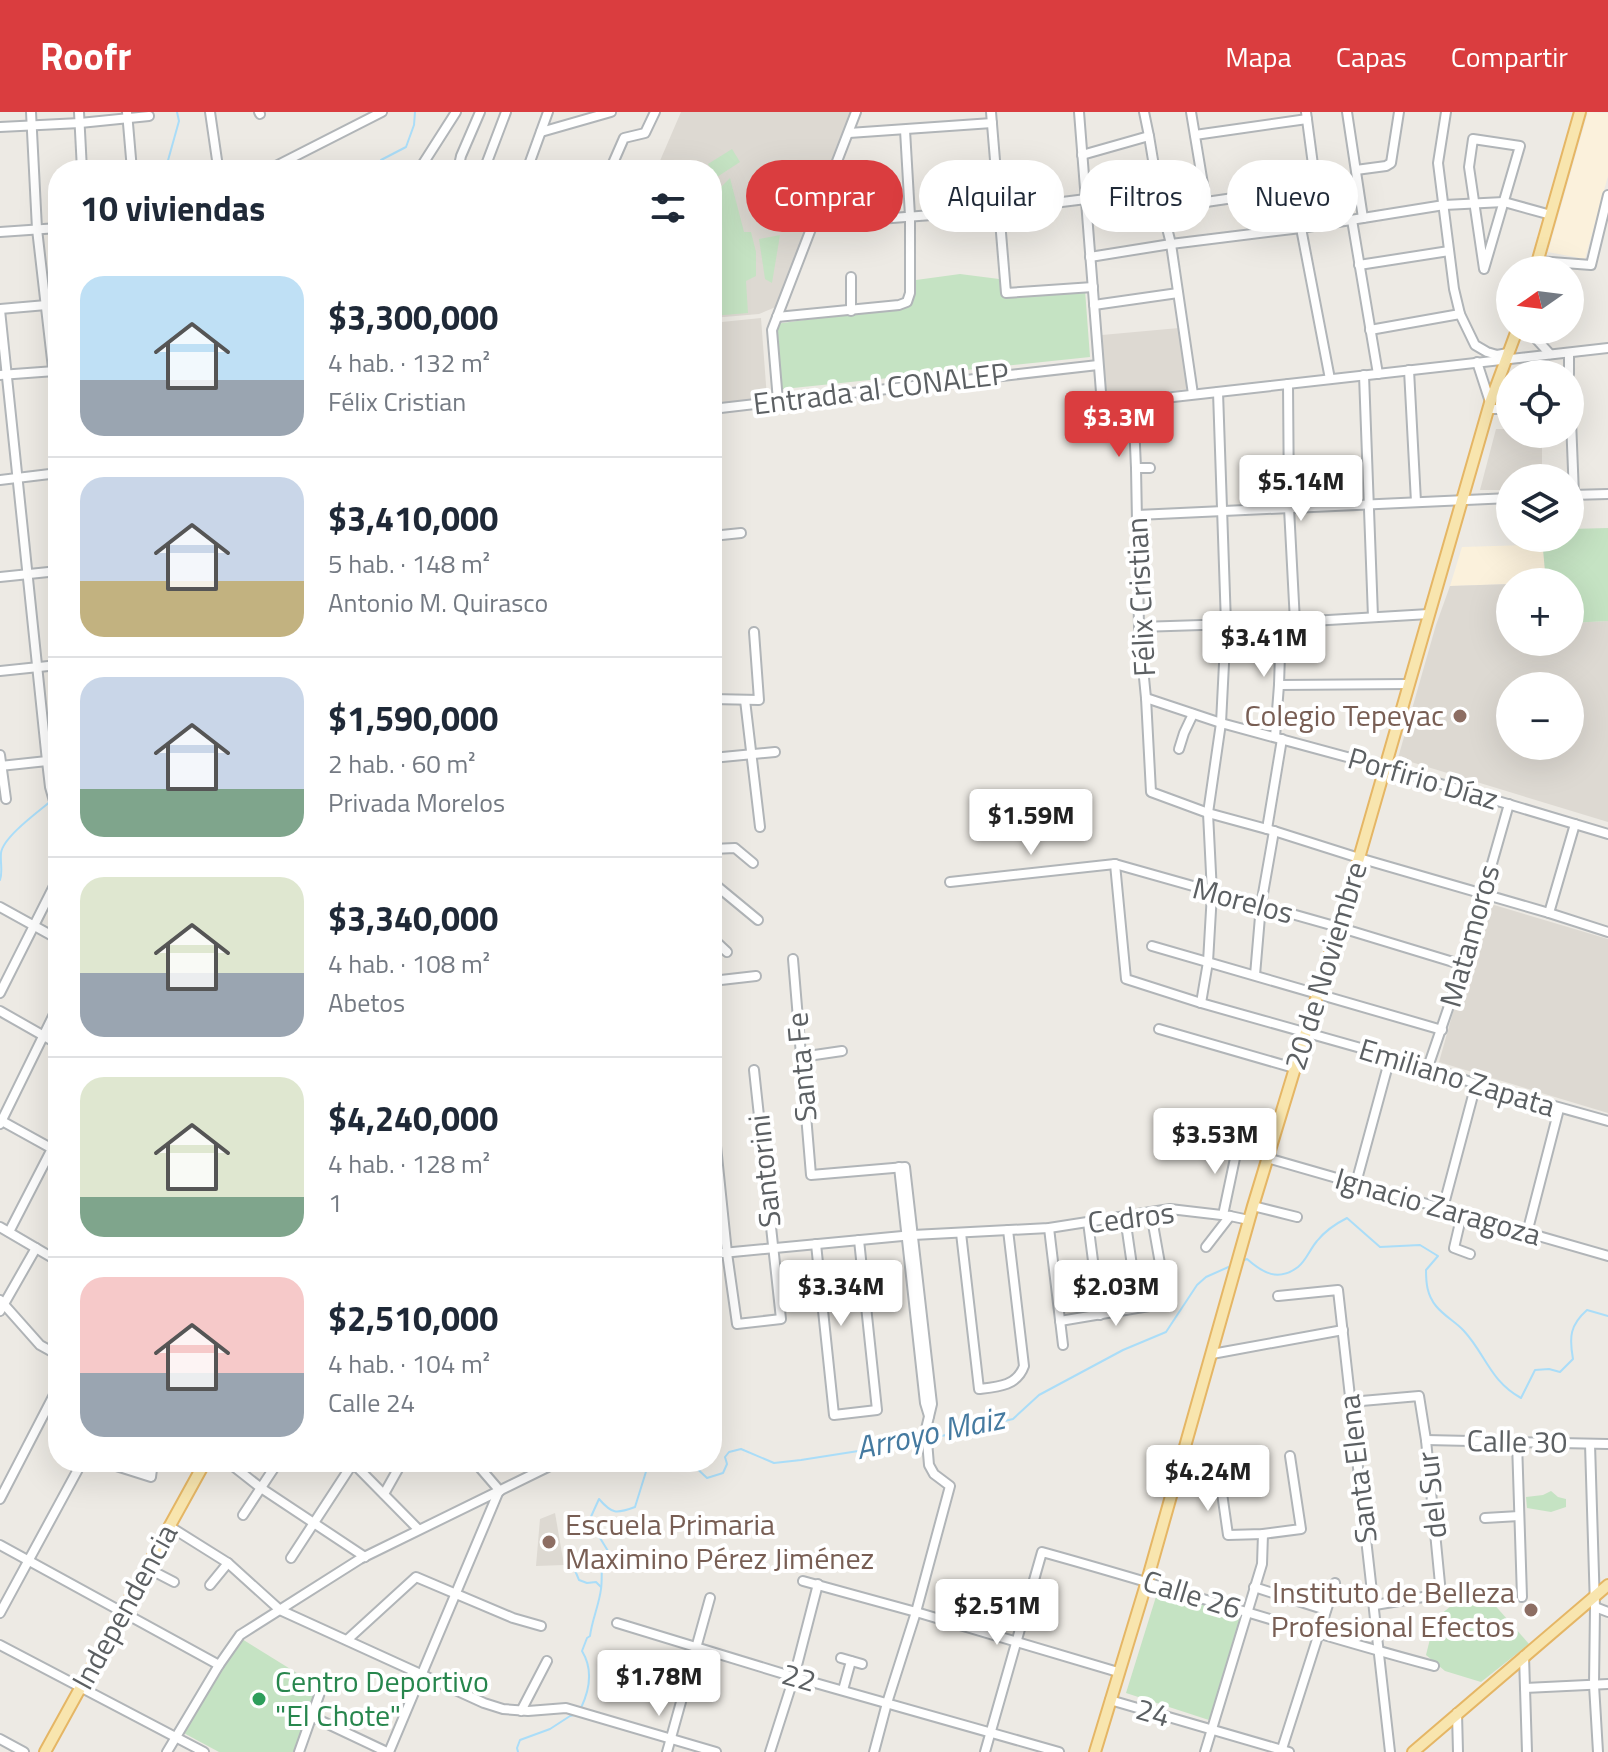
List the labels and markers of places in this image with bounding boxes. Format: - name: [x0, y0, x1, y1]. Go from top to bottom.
- pin: $3.3M: [1063, 391, 1175, 459]
- pin: $5.14M: [1236, 455, 1366, 523]
- pin: $3.41M: [1199, 611, 1329, 679]
- place label: Colegio Tepeyac: [1244, 692, 1444, 738]
- marker: Colegio Tepeyac: [1451, 707, 1469, 725]
- pin: $1.59M: [966, 789, 1096, 857]
- pin: $3.53M: [1150, 1108, 1280, 1176]
- pin: $3.34M: [776, 1260, 906, 1328]
- pin: $2.03M: [1051, 1260, 1181, 1328]
- pin: $4.24M: [1143, 1445, 1273, 1513]
- place label: Escuela Primaria Maximino Pérez Jiménez: [565, 1501, 874, 1581]
- marker: Escuela Primaria Maximino Pérez Jiménez: [540, 1533, 558, 1551]
- place label: Instituto de Belleza Profesional Efectos: [1271, 1569, 1515, 1649]
- pin: $2.51M: [932, 1579, 1062, 1647]
- marker: Instituto de Belleza Profesional Efectos: [1522, 1601, 1540, 1619]
- pin: $1.78M: [594, 1650, 724, 1718]
- place label: Centro Deportivo "El Chote": [275, 1658, 489, 1738]
- marker: Centro Deportivo "El Chote": [250, 1690, 268, 1708]

